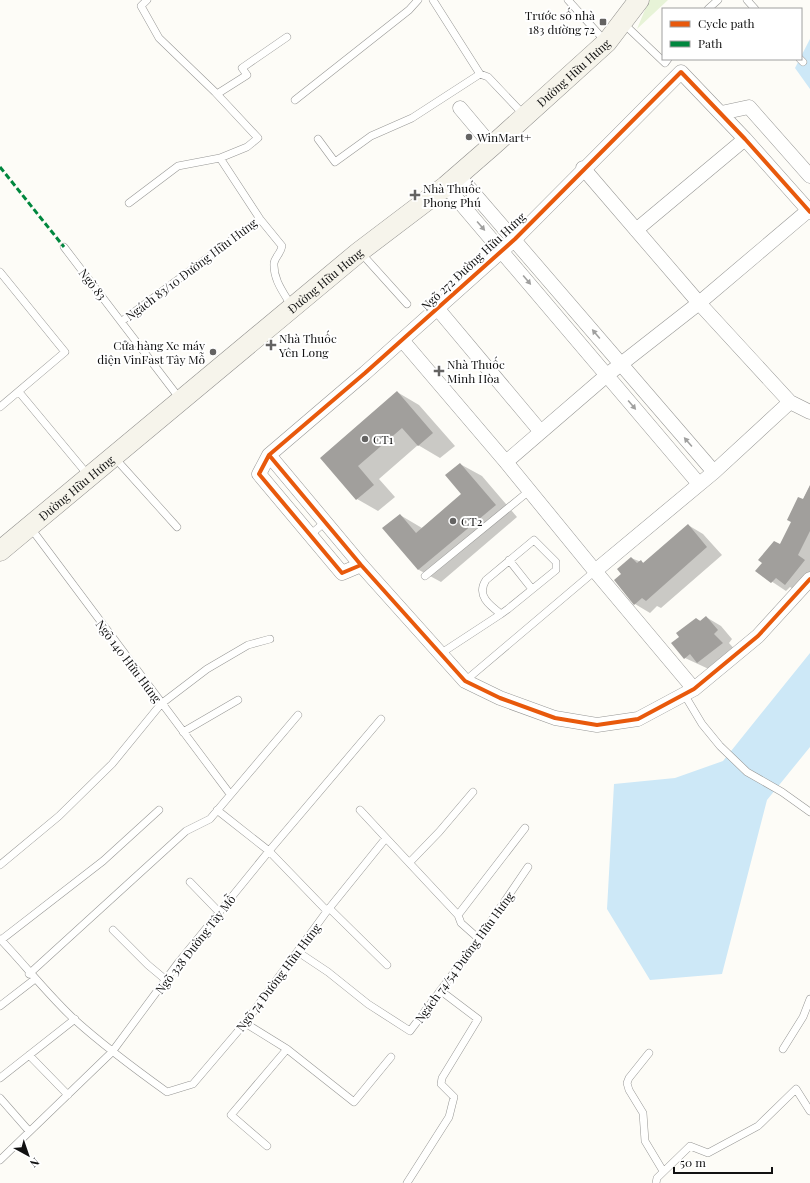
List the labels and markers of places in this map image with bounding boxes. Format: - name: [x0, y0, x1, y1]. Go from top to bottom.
- place label: Trước số nhà 183 đường 72: [525, 7, 595, 37]
- marker: Trước số nhà 183 đường 72: [598, 17, 608, 27]
- place label: WinMart+: [476, 129, 531, 145]
- marker: WinMart+: [464, 132, 474, 142]
- place label: Nhà Thuốc Phong Phú: [423, 180, 481, 210]
- marker: Nhà Thuốc Phong Phú: [410, 190, 420, 200]
- place label: Nhà Thuốc Yên Long: [278, 330, 337, 360]
- place label: Cửa hàng Xe máy điện VinFast Tây Mỗ: [97, 337, 205, 367]
- marker: Nhà Thuốc Yên Long: [266, 340, 276, 350]
- marker: Cửa hàng Xe máy điện VinFast Tây Mỗ: [208, 347, 218, 357]
- place label: Nhà Thuốc Minh Hòa: [447, 356, 505, 386]
- marker: Nhà Thuốc Minh Hòa: [434, 366, 444, 376]
- place label: CT1: [373, 431, 394, 447]
- marker: CT1: [360, 434, 370, 444]
- place label: CT2: [461, 513, 483, 529]
- marker: CT2: [448, 516, 458, 526]

